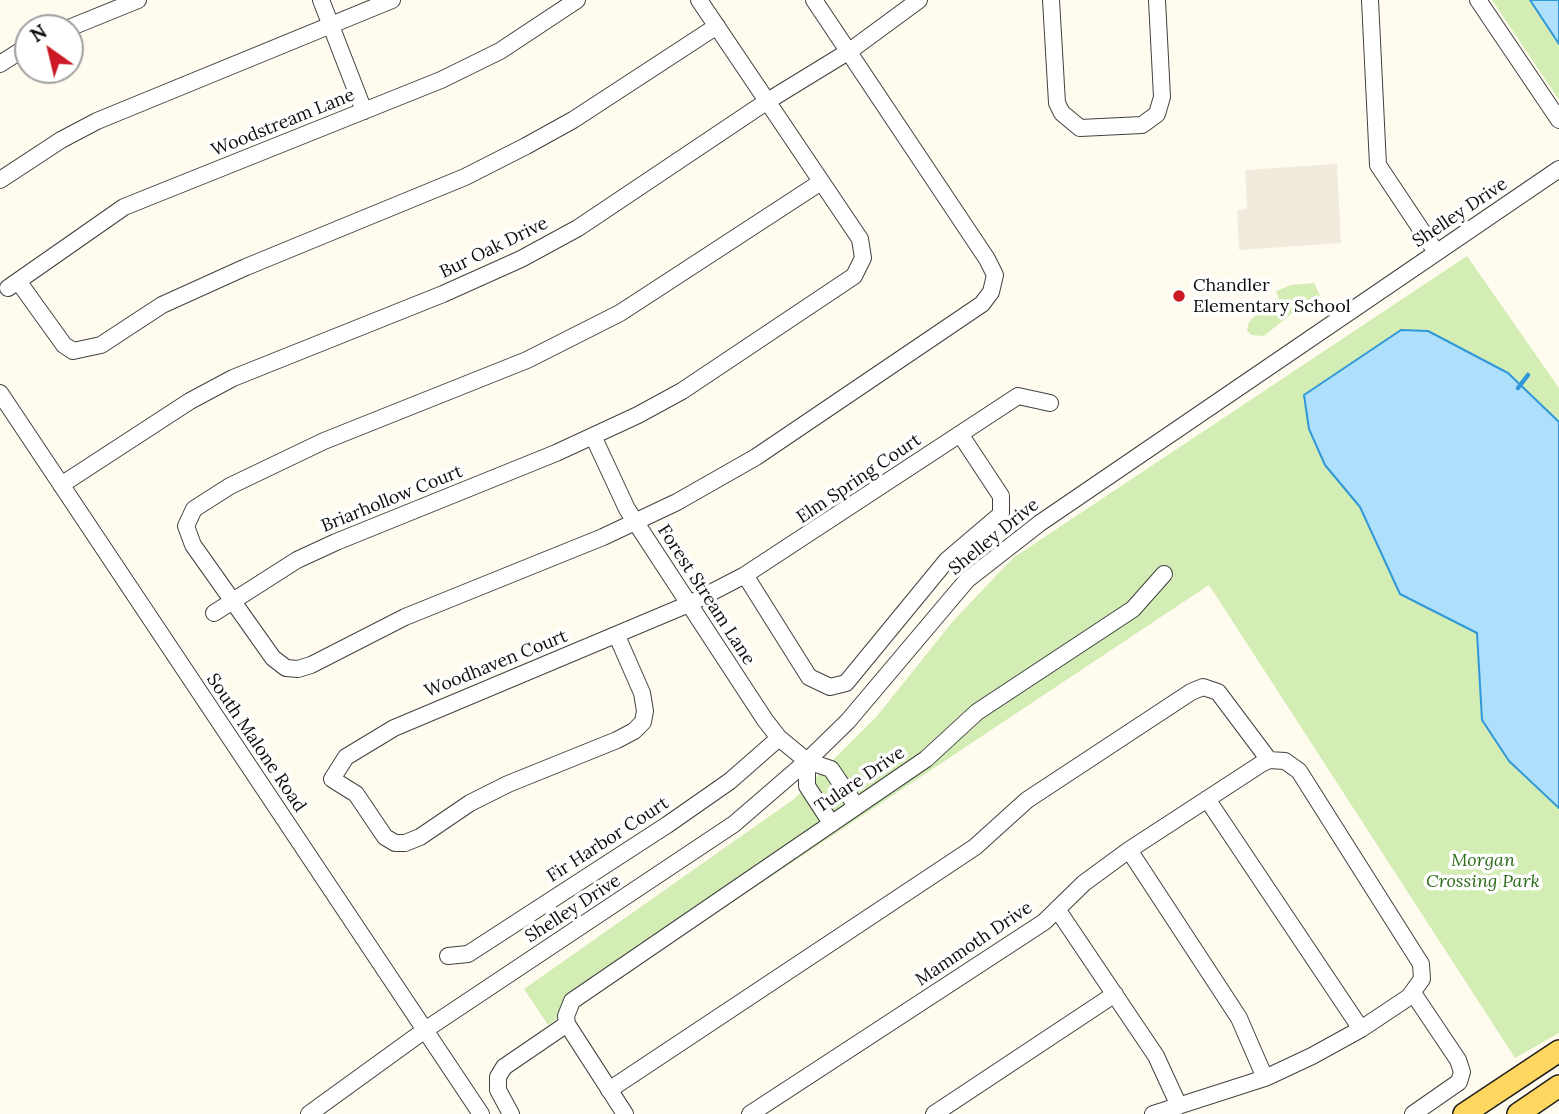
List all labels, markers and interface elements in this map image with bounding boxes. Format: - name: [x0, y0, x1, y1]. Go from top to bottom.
- north arrow: [14, 14, 84, 84]
- text: N: [26, 19, 51, 47]
- street label: Woodstream Lane: [208, 84, 358, 162]
- street label: Shelley Drive: [1409, 173, 1511, 253]
- street label: Bur Oak Drive: [437, 213, 551, 283]
- place label: Chandler Elementary School: [1193, 275, 1351, 318]
- marker: Chandler Elementary School: [1171, 288, 1187, 304]
- street label: Elm Spring Court: [793, 430, 925, 528]
- street label: Briarhollow Court: [318, 461, 466, 537]
- street label: Shelley Drive: [945, 494, 1043, 580]
- street label: Forest Stream Lane: [653, 521, 759, 669]
- street label: Woodhaven Court: [421, 626, 571, 702]
- street label: South Malone Road: [202, 670, 310, 816]
- street label: Tulare Drive: [811, 742, 909, 818]
- street label: Fir Harbor Court: [543, 793, 673, 887]
- park label: Morgan Crossing Park: [1426, 850, 1540, 892]
- street label: Shelley Drive: [521, 870, 625, 948]
- street label: Mammoth Drive: [912, 897, 1036, 991]

